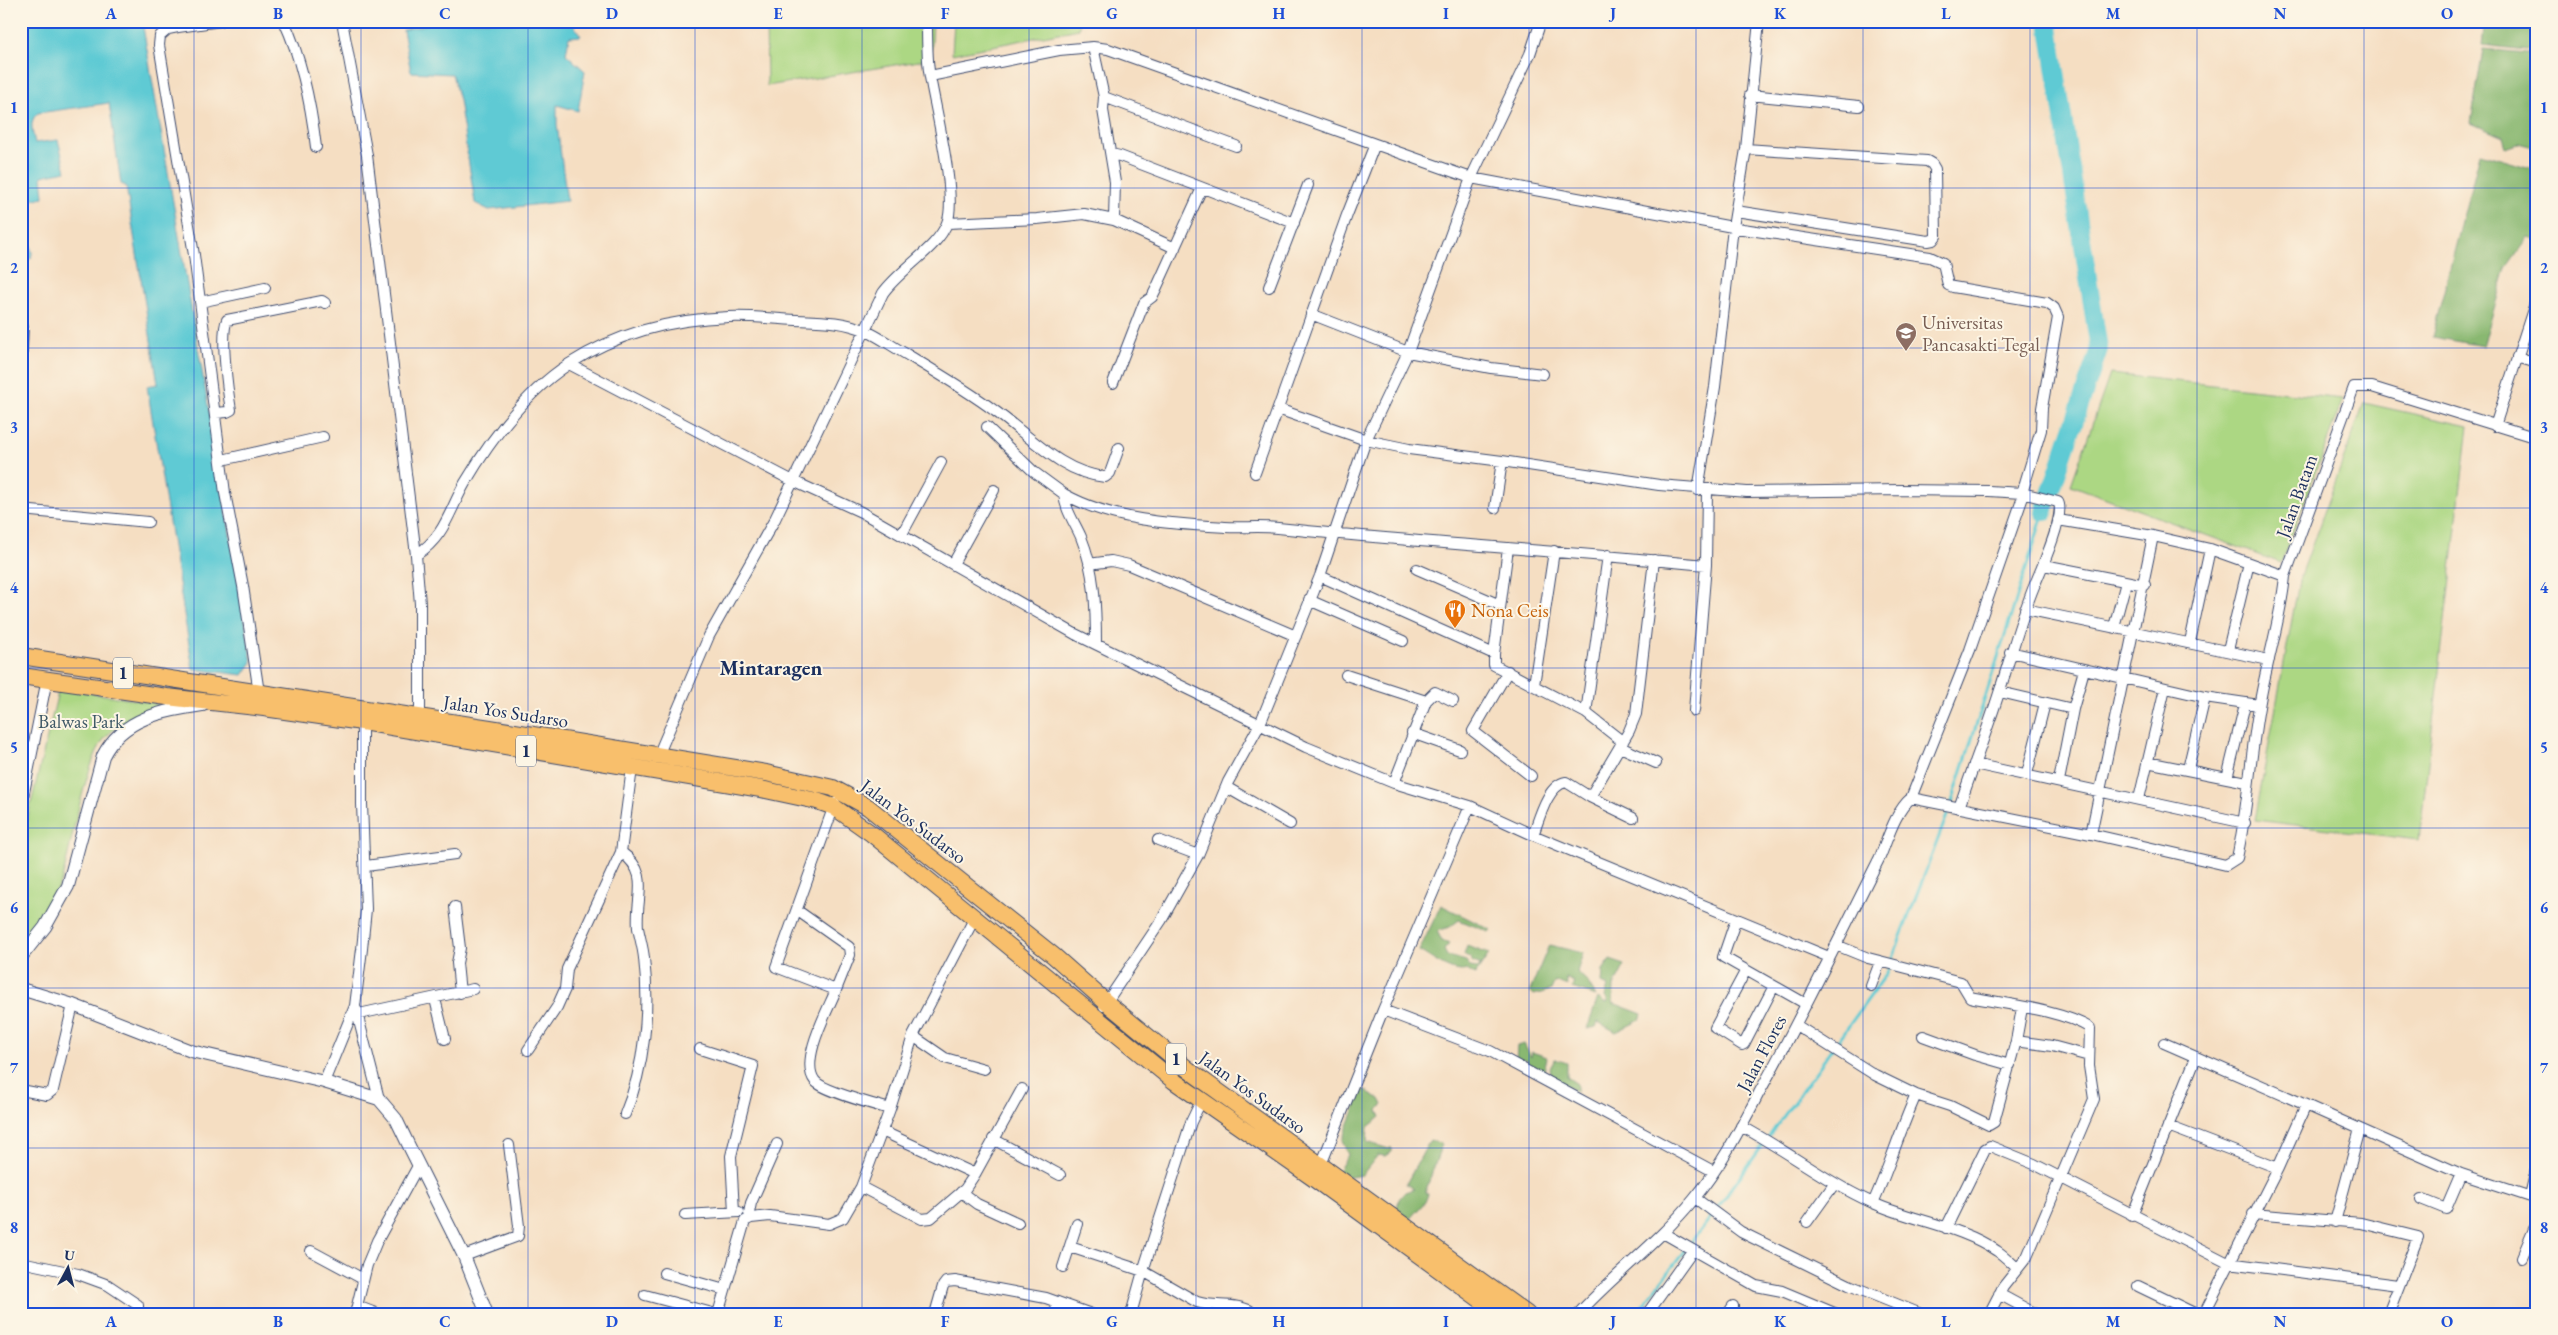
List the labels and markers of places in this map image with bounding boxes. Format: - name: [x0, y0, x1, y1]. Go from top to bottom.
- place label: Universitas Pancasakti Tegal: [1922, 310, 2040, 357]
- school or university icon: Universitas Pancasakti Tegal: [1894, 321, 1918, 352]
- restaurant icon: Nona Ceis: [1443, 598, 1467, 629]
- place label: Nona Ceis: [1471, 598, 1549, 623]

